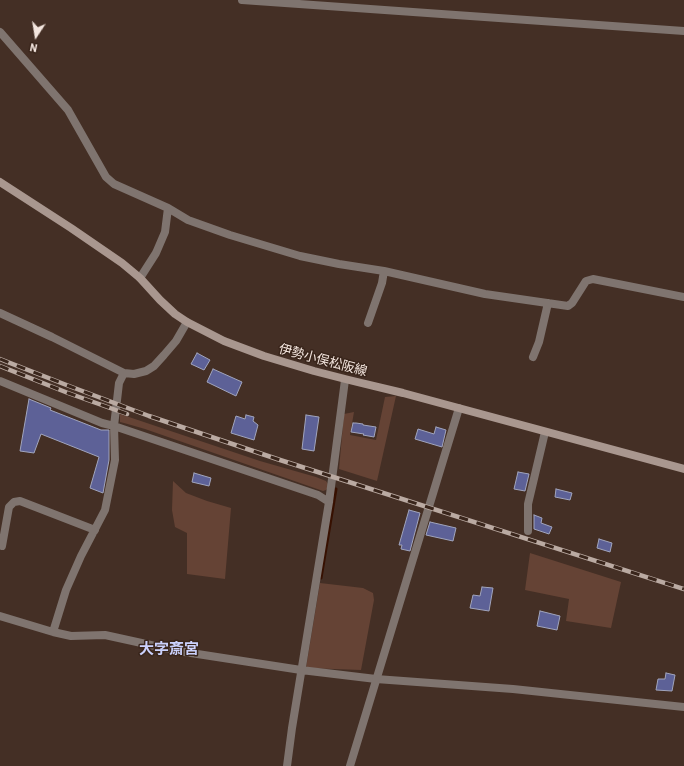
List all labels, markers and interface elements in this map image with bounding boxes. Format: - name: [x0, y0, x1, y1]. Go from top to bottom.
- north arrow: [16, 16, 56, 56]
- text: N: [28, 41, 38, 55]
- street label: 伊勢小俣松阪線: [277, 341, 369, 379]
- district label: 大字斎宮: [139, 640, 199, 658]

